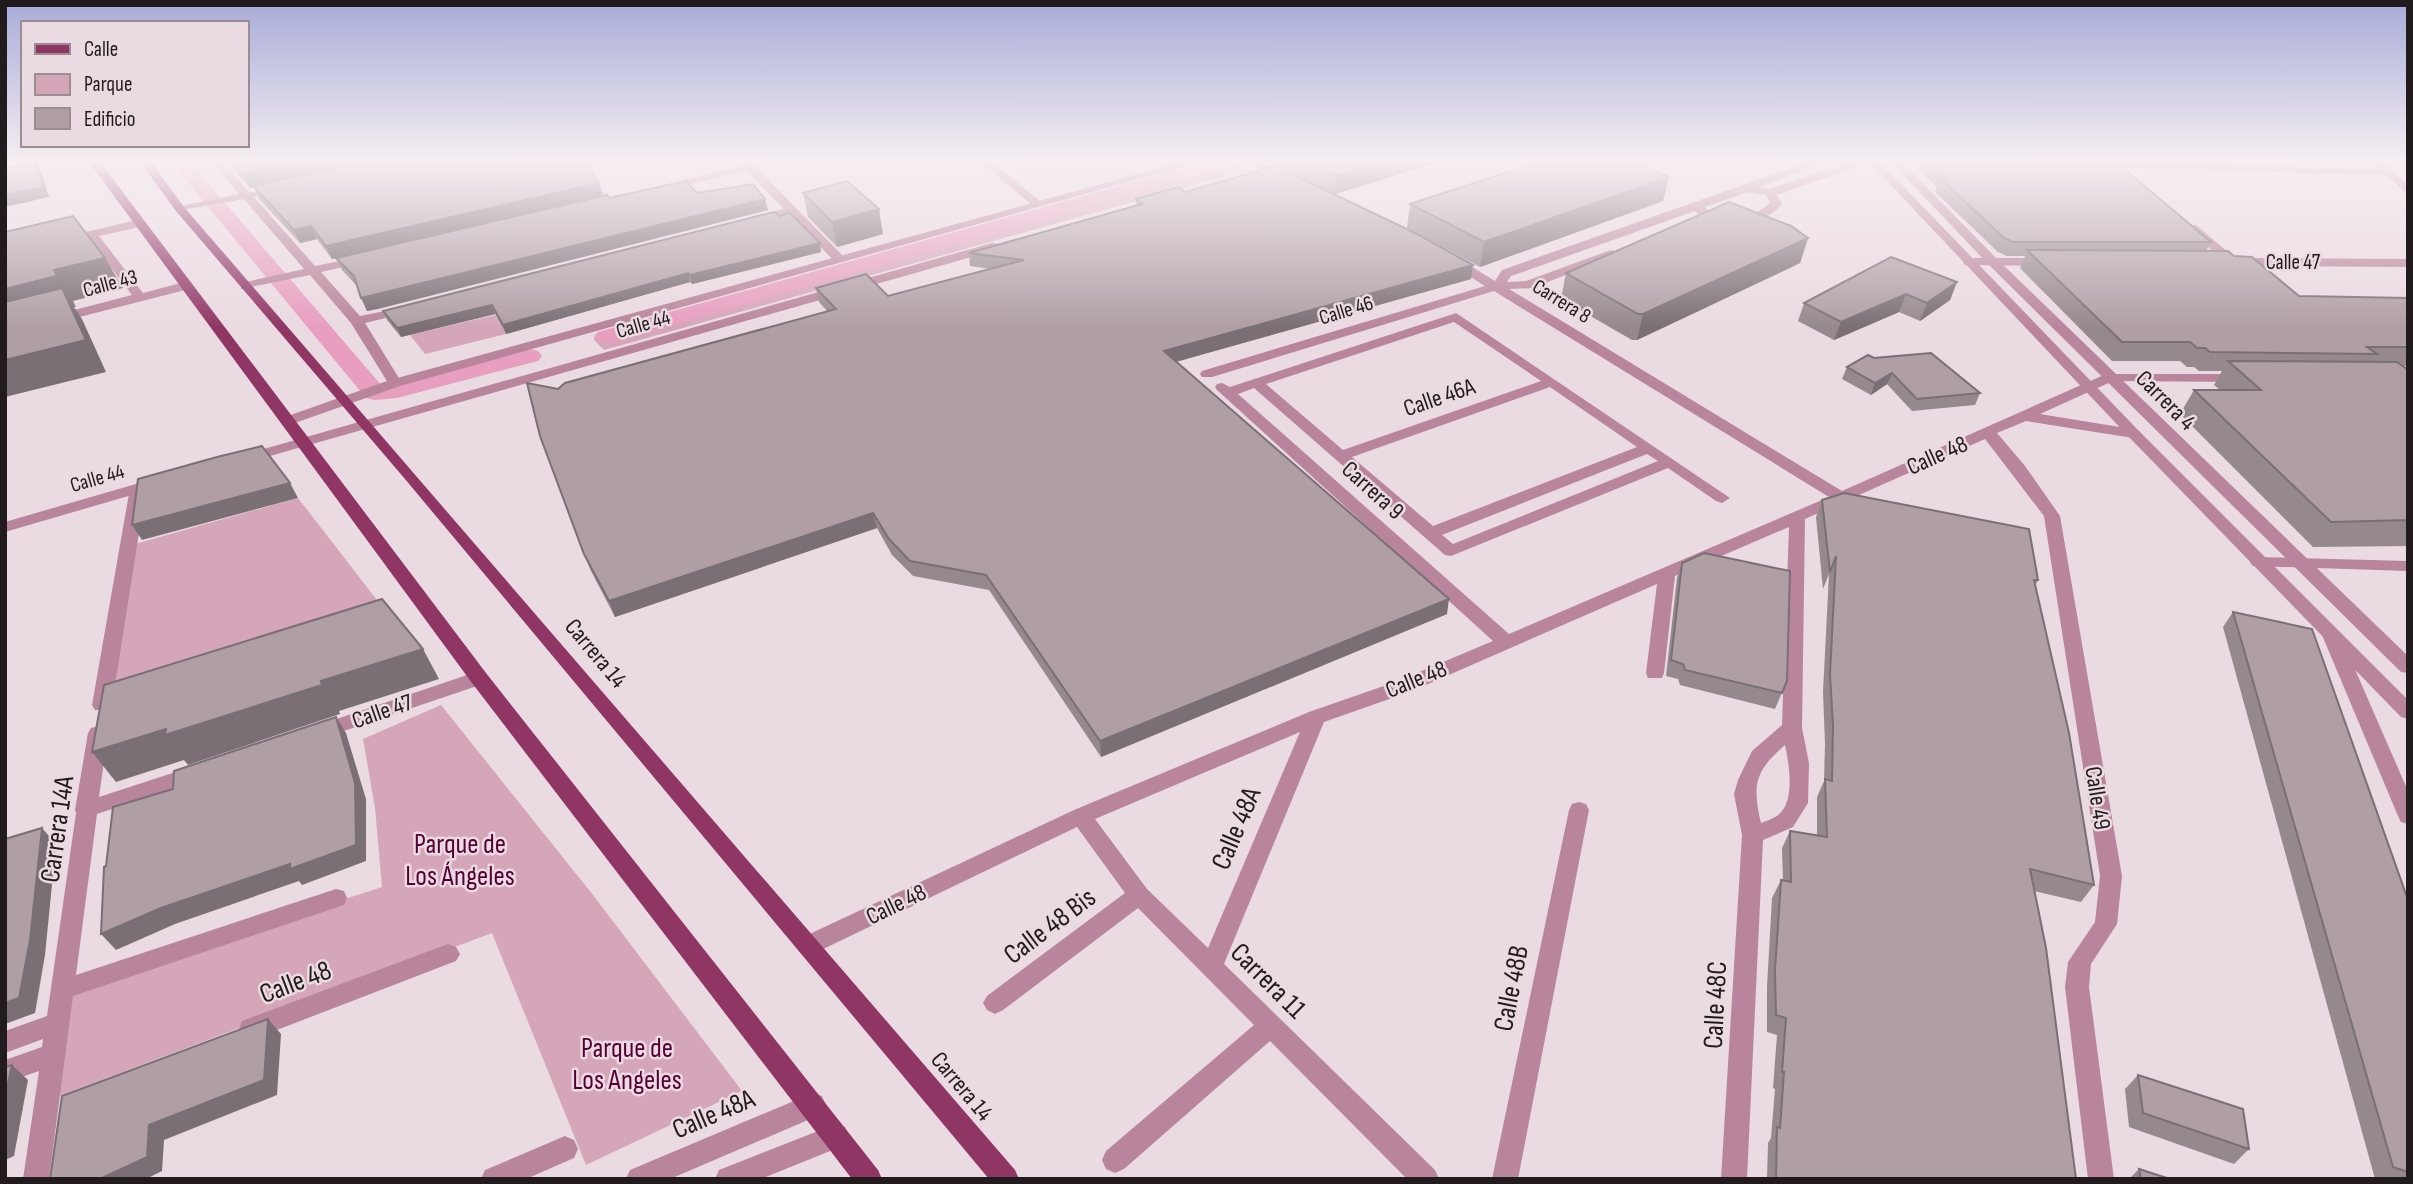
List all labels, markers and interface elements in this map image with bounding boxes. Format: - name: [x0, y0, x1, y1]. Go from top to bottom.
- legend: [21, 21, 248, 147]
- text: Calle: [84, 37, 118, 62]
- text: Parque: [84, 72, 132, 97]
- text: Edificio: [84, 107, 135, 132]
- street label: Calle 47: [2266, 250, 2321, 275]
- street label: Calle 43: [80, 264, 140, 303]
- street label: Carrera 8: [1528, 274, 1596, 329]
- street label: Calle 46: [1316, 290, 1376, 331]
- street label: Calle 44: [613, 305, 673, 344]
- street label: Carrera 4: [2130, 364, 2202, 436]
- street label: Calle 46A: [1400, 372, 1479, 423]
- street label: Calle 48: [1902, 429, 1972, 482]
- street label: Carrera 9: [1336, 455, 1410, 526]
- street label: Calle 44: [67, 459, 127, 498]
- street label: Carrera 14: [558, 613, 633, 694]
- street label: Calle 48: [1381, 654, 1451, 705]
- street label: Calle 47: [348, 687, 417, 735]
- street label: Calle 49: [2078, 764, 2117, 832]
- street label: Carrera 14A: [34, 773, 81, 885]
- street label: Calle 48A: [1204, 782, 1269, 875]
- park label: Parque de Los Ángeles: [405, 828, 515, 893]
- street label: Calle 48: [861, 878, 931, 931]
- street label: Calle 48 Bis: [998, 881, 1102, 971]
- street label: Carrera 11: [1223, 936, 1313, 1026]
- street label: Calle 48B: [1487, 943, 1536, 1034]
- street label: Calle 48: [255, 954, 336, 1011]
- street label: Calle 48C: [1697, 960, 1734, 1050]
- park label: Parque de Los Angeles: [572, 1032, 682, 1097]
- street label: Carrera 14: [924, 1046, 999, 1127]
- street label: Calle 48A: [668, 1082, 761, 1146]

